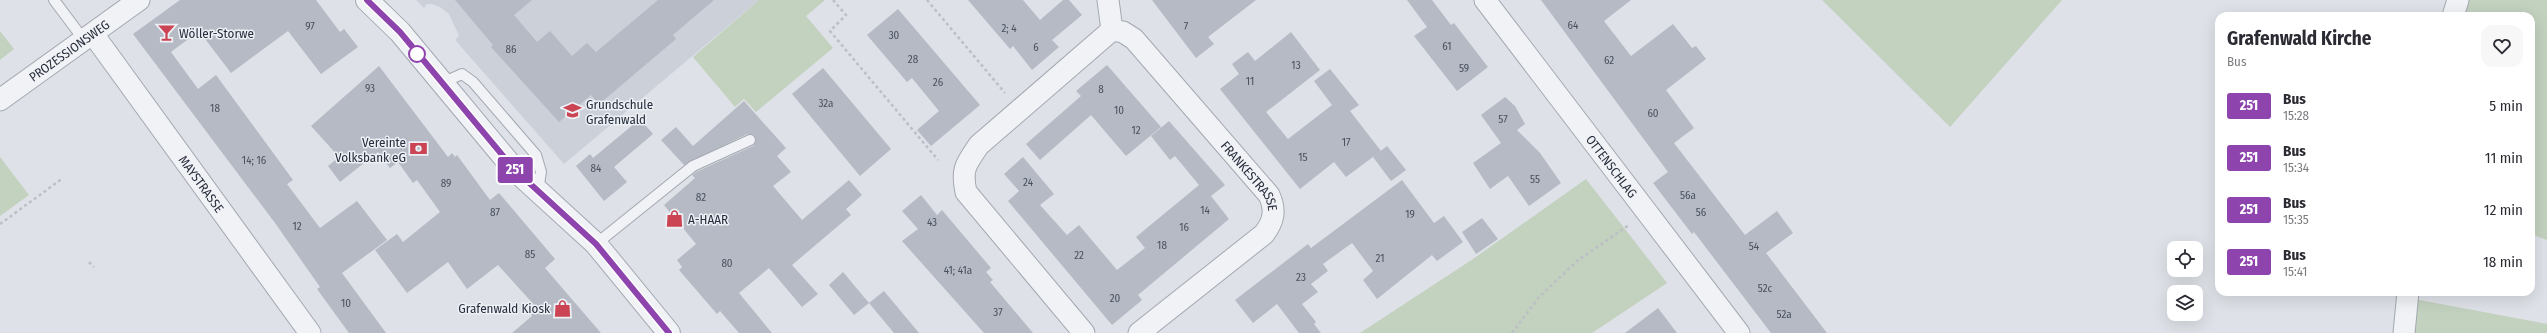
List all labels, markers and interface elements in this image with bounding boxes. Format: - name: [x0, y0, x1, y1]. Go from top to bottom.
- street label: PROZESSIONSWEG: [26, 17, 112, 85]
- house number: 64: [1568, 19, 1579, 32]
- house number: 97: [305, 20, 315, 33]
- house number: 7: [1184, 20, 1189, 33]
- house number: 2; 4: [1001, 22, 1017, 35]
- bar icon: Wöller-Storwe: [156, 23, 176, 43]
- button: heart: [2481, 25, 2523, 67]
- place label: Wöller-Storwe: [179, 26, 254, 41]
- text: Grafenwald Kirche: [2227, 27, 2371, 50]
- house number: 30: [889, 29, 900, 42]
- house number: 61: [1442, 40, 1452, 53]
- house number: 6: [1033, 41, 1039, 54]
- house number: 86: [506, 43, 517, 56]
- unlabelled marker: [408, 45, 426, 63]
- house number: 28: [908, 53, 919, 66]
- house number: 62: [1604, 54, 1614, 67]
- text: Bus: [2227, 54, 2246, 69]
- house number: 13: [1291, 59, 1301, 72]
- house number: 59: [1459, 62, 1469, 75]
- house number: 11: [1246, 75, 1254, 88]
- house number: 26: [933, 76, 944, 89]
- house number: 93: [365, 82, 375, 95]
- house number: 8: [1098, 83, 1104, 96]
- text: Bus: [2283, 90, 2306, 108]
- place label: Grundschule Grafenwald: [586, 97, 653, 127]
- house number: 32a: [818, 97, 834, 110]
- text: 251: [2240, 97, 2258, 114]
- text: 5 min: [2489, 97, 2523, 115]
- school or university icon: Grundschule Grafenwald: [563, 101, 583, 121]
- house number: 18: [210, 102, 220, 115]
- house number: 10: [1114, 104, 1124, 117]
- house number: 60: [1647, 107, 1659, 120]
- text: 15:28: [2283, 108, 2309, 123]
- house number: 57: [1498, 113, 1508, 126]
- house number: 12: [1131, 124, 1141, 137]
- street label: OTTENSCHLAG: [1583, 132, 1640, 201]
- place label: Vereinte Volksbank eG: [335, 135, 406, 165]
- house number: 17: [1342, 136, 1351, 149]
- street label: FRANKESTRASSE: [1218, 138, 1280, 212]
- bank icon: Vereinte Volksbank eG: [409, 139, 429, 159]
- text: Bus: [2283, 142, 2306, 160]
- text: 251: [2240, 149, 2258, 166]
- text: 11 min: [2485, 149, 2523, 167]
- house number: 15: [1298, 151, 1308, 164]
- street label: MAYSTRASSE: [176, 153, 227, 215]
- house number: 14; 16: [242, 154, 267, 167]
- line badge: 251: [492, 157, 538, 183]
- text: 15:34: [2283, 160, 2309, 175]
- text: 251: [506, 161, 524, 178]
- house number: 84: [591, 162, 602, 175]
- house number: 55: [1530, 173, 1540, 186]
- house number: 24: [1023, 176, 1034, 189]
- house number: 89: [441, 177, 451, 190]
- house number: 56a: [1680, 189, 1696, 202]
- house number: 82: [696, 191, 706, 204]
- text: Bus: [2283, 194, 2306, 212]
- text: 251: [2240, 201, 2258, 218]
- text: 12 min: [2484, 201, 2523, 219]
- house number: 14: [1200, 204, 1210, 217]
- house number: 87: [490, 206, 500, 219]
- house number: 56: [1696, 206, 1707, 219]
- house number: 19: [1405, 208, 1415, 221]
- shop icon: A-HAAR: [665, 209, 685, 229]
- place label: A-HAAR: [688, 212, 728, 227]
- text: 15:35: [2283, 212, 2309, 227]
- house number: 43: [927, 216, 937, 229]
- house number: 12: [292, 220, 302, 233]
- house number: 16: [1179, 221, 1189, 234]
- house number: 18: [1157, 239, 1167, 252]
- house number: 54: [1749, 240, 1760, 253]
- map controls: [2167, 241, 2203, 321]
- button: locate: [2167, 241, 2203, 277]
- text: Bus: [2283, 246, 2306, 264]
- house number: 85: [525, 248, 535, 261]
- house number: 22: [1074, 249, 1084, 262]
- house number: 21: [1376, 252, 1384, 265]
- text: 251: [2240, 253, 2258, 270]
- text: 18 min: [2483, 253, 2523, 271]
- house number: 80: [721, 257, 733, 270]
- house number: 41; 41a: [944, 264, 972, 277]
- text: 15:41: [2283, 264, 2307, 279]
- house number: 23: [1296, 271, 1306, 284]
- house number: 52c: [1758, 282, 1772, 295]
- button: layers: [2167, 285, 2203, 321]
- house number: 20: [1110, 292, 1121, 305]
- house number: 10: [341, 297, 351, 310]
- shop icon: Grafenwald Kiosk: [553, 298, 573, 318]
- place label: Grafenwald Kiosk: [458, 301, 551, 316]
- house number: 37: [993, 306, 1003, 319]
- house number: 52a: [1776, 308, 1792, 321]

